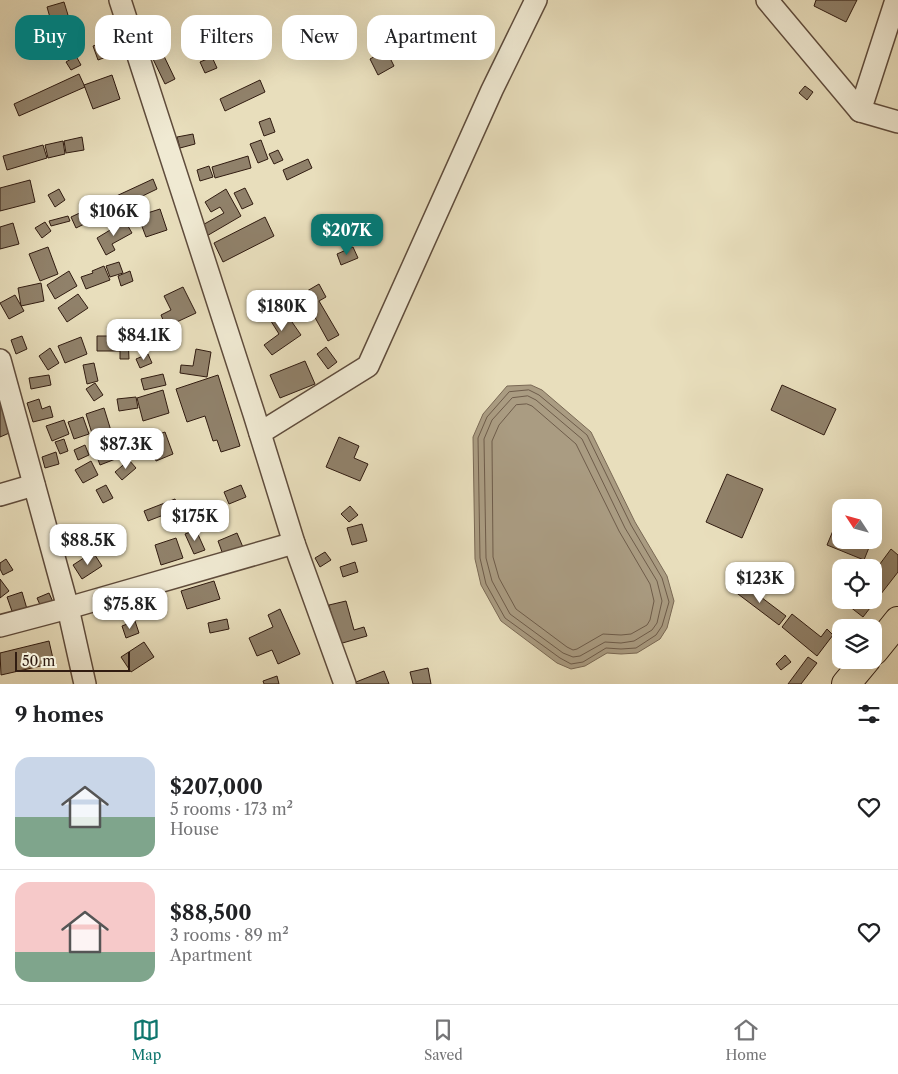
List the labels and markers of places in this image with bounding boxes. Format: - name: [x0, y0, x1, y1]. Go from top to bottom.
- pin: $106K: [79, 194, 149, 237]
- pin: $207K: [312, 214, 382, 256]
- pin: $180K: [247, 290, 317, 332]
- pin: $84.1K: [103, 318, 185, 361]
- pin: $87.3K: [85, 428, 167, 470]
- pin: $175K: [160, 500, 230, 542]
- pin: $88.5K: [47, 524, 129, 566]
- pin: $123K: [725, 562, 795, 604]
- pin: $75.8K: [89, 588, 171, 630]

